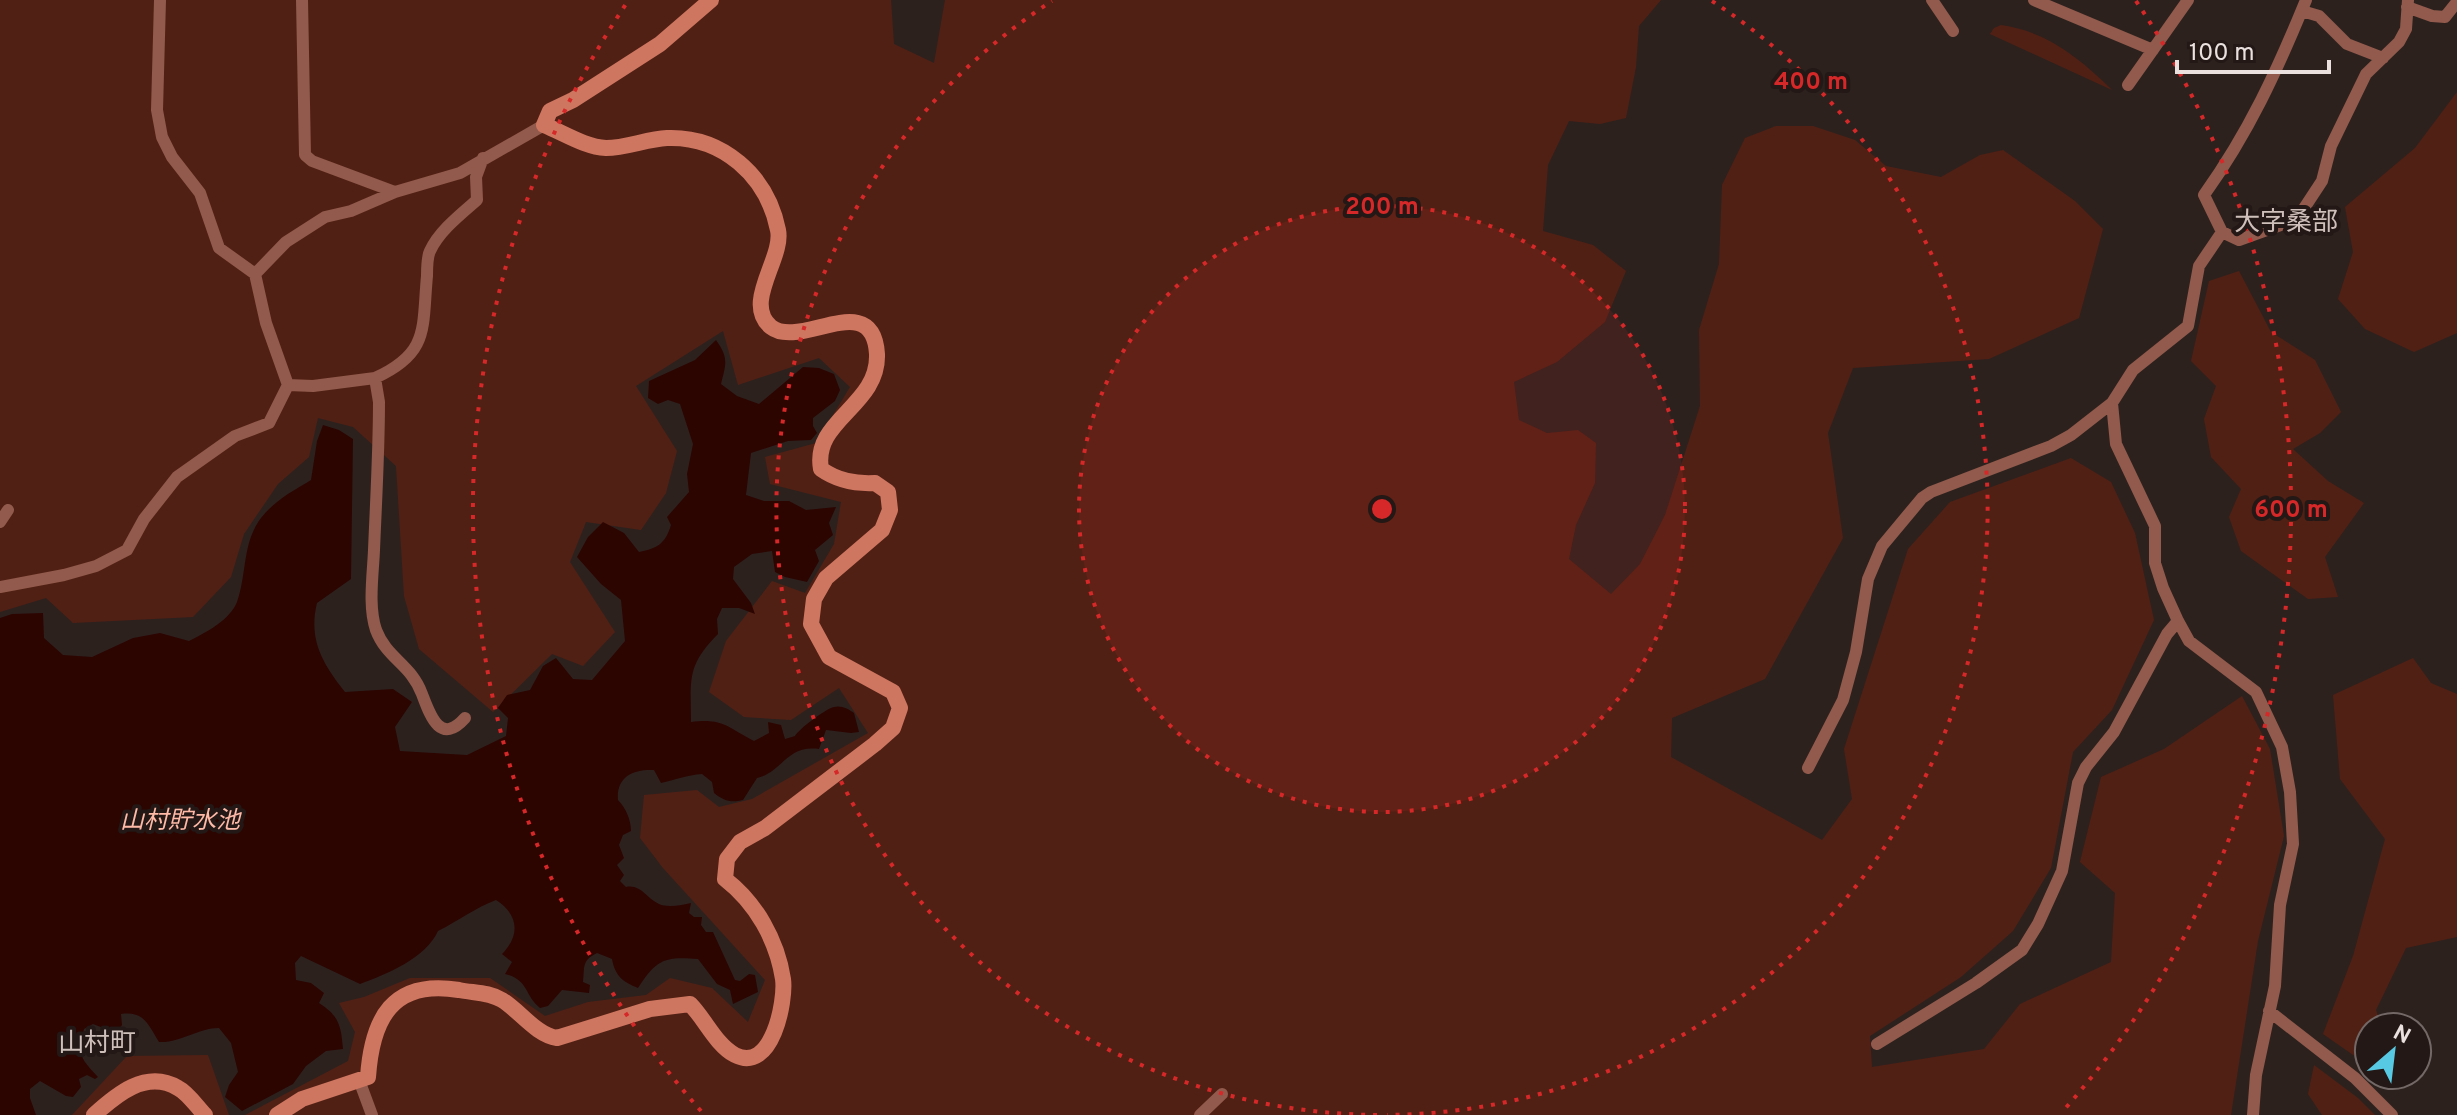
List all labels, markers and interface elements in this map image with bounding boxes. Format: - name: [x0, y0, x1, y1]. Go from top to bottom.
- scale bar: [2177, 24, 2329, 74]
- text: 100 m: [2189, 39, 2255, 69]
- text: 400 m: [1774, 68, 1848, 98]
- text: 200 m: [1345, 193, 1419, 223]
- district label: 大字桑部: [2234, 207, 2338, 240]
- centre of rings: [1368, 495, 1396, 523]
- text: 600 m: [2254, 496, 2328, 526]
- water label: 山村貯水池: [120, 807, 242, 837]
- north arrow: [2353, 1011, 2433, 1091]
- text: N: [2388, 1020, 2415, 1051]
- district label: 山村町: [58, 1028, 136, 1061]

